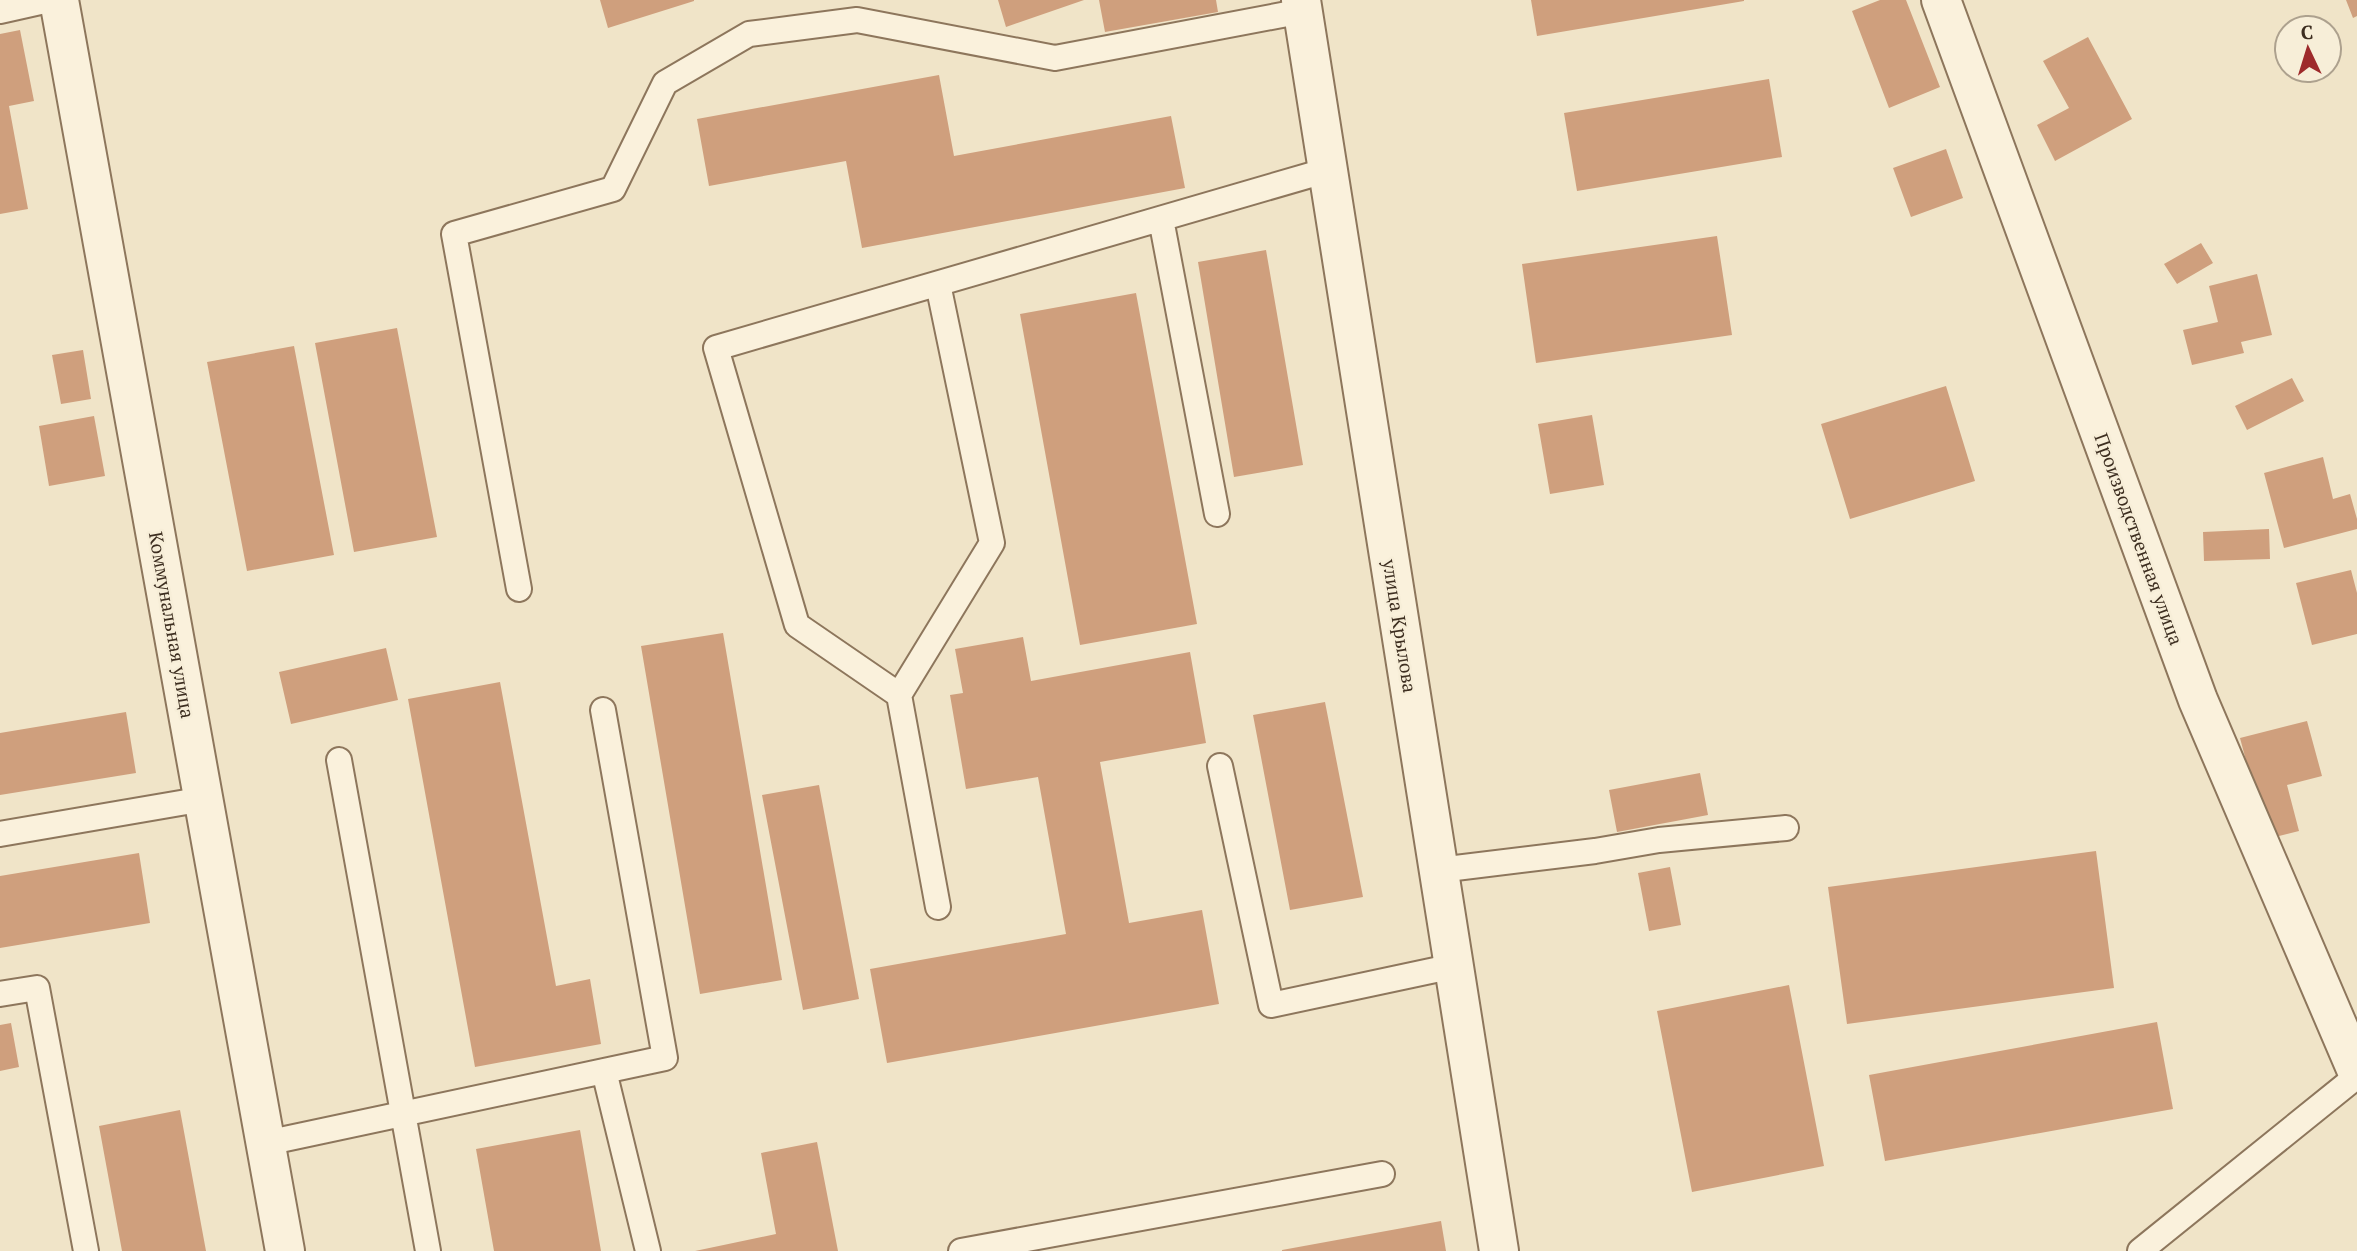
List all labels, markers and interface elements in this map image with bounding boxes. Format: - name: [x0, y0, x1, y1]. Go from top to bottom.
- north arrow: [2273, 14, 2343, 84]
- text: С: [2300, 19, 2314, 44]
- street label: Производственная улица: [2089, 429, 2190, 649]
- street label: Коммунальная улица: [144, 530, 201, 721]
- street label: улица Крылова: [1377, 556, 1423, 695]

